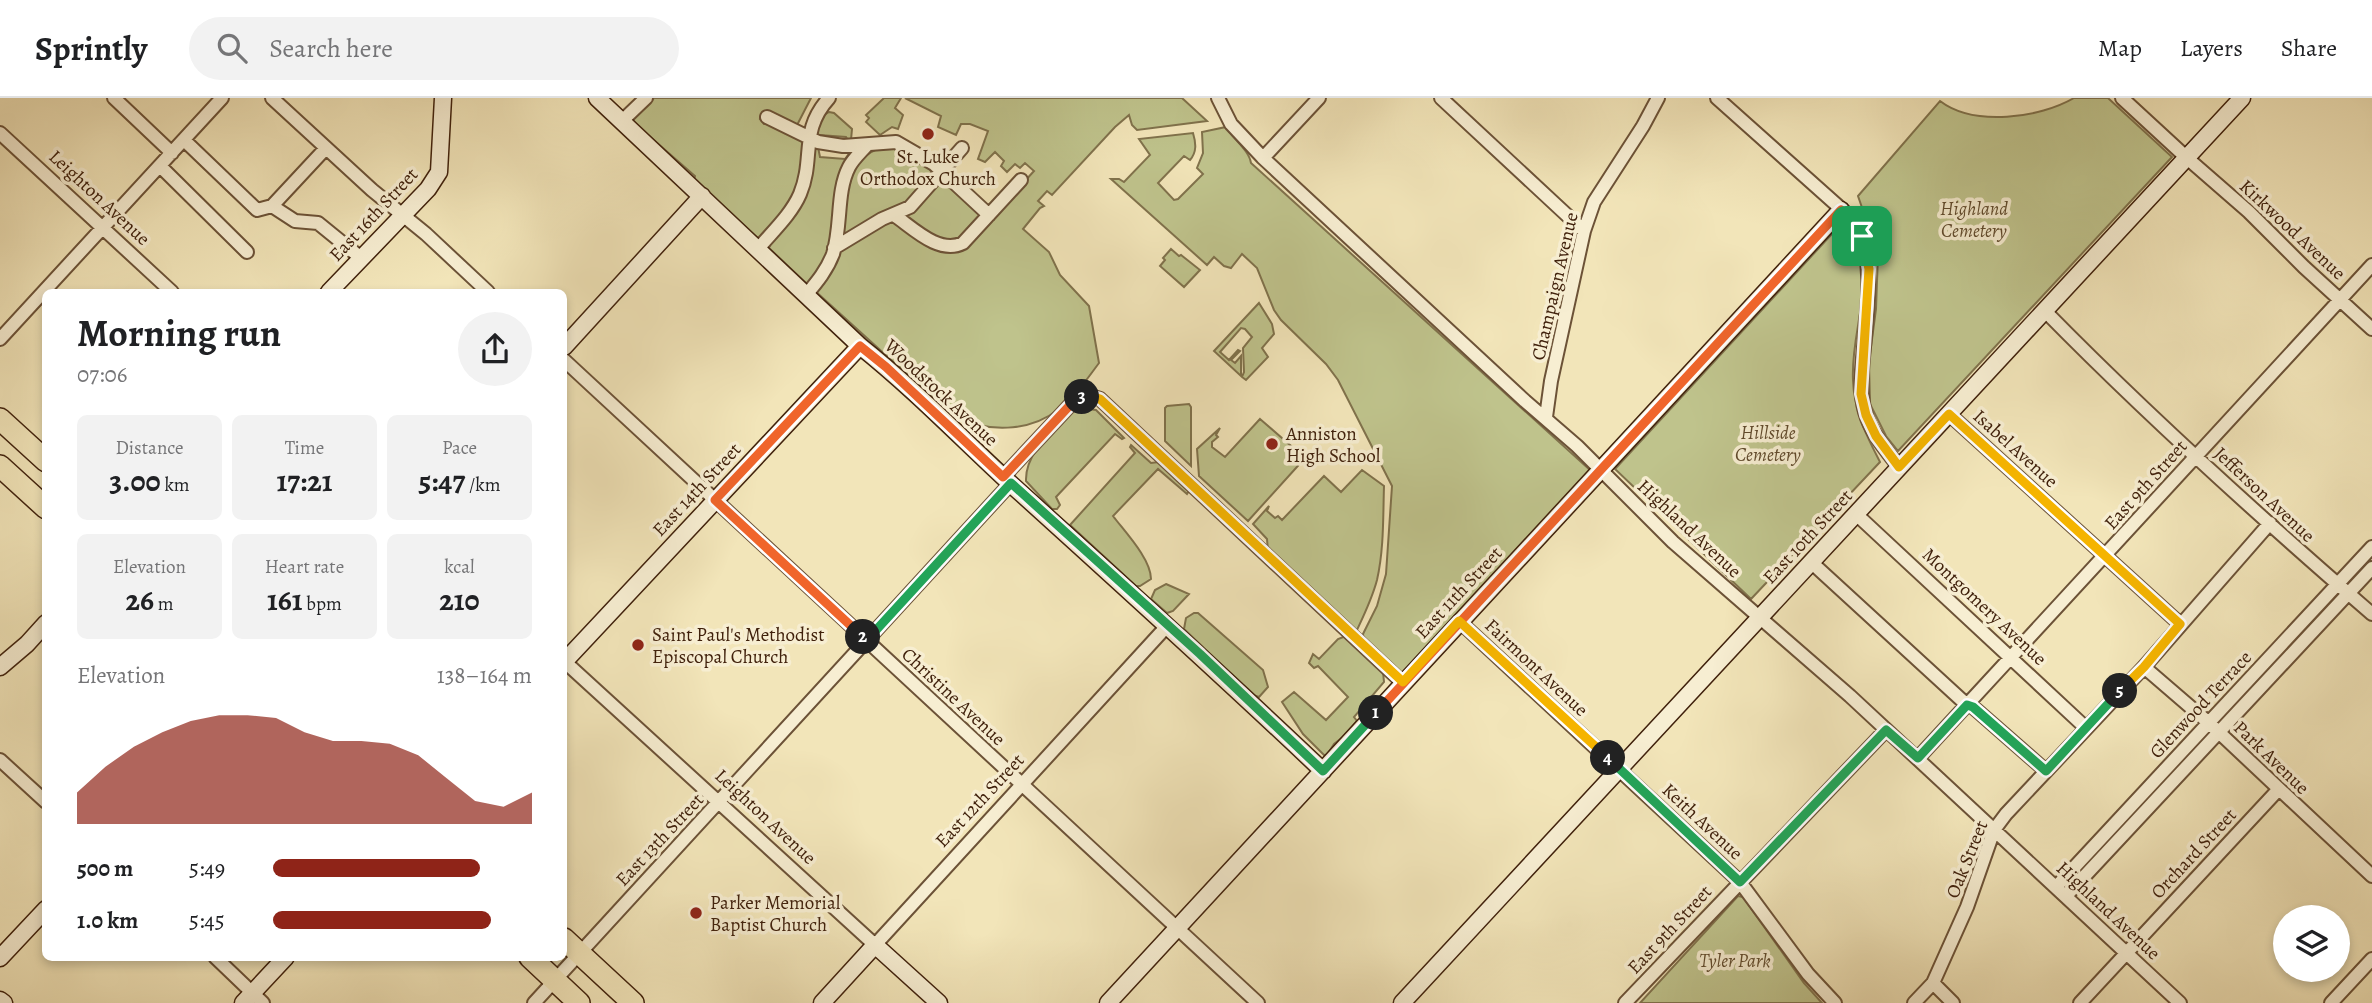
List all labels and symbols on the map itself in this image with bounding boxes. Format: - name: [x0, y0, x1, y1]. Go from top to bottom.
- marker: St. Luke Orthodox Church: [920, 126, 936, 142]
- street label: Leighton Avenue: [43, 144, 156, 251]
- place label: St. Luke Orthodox Church: [860, 144, 996, 192]
- street label: East 16th Street: [323, 162, 424, 267]
- street label: Kirkwood Avenue: [2234, 174, 2351, 286]
- park label: Highland Cemetery: [1940, 196, 2008, 244]
- pin: [1832, 206, 1892, 266]
- street label: Champaign Avenue: [1525, 210, 1585, 363]
- street label: Woodstock Avenue: [878, 333, 1004, 452]
- pin: 3: [1064, 380, 1100, 414]
- street label: Isabel Avenue: [1967, 404, 2063, 494]
- park label: Hillside Cemetery: [1735, 420, 1802, 468]
- place label: Anniston High School: [1285, 421, 1381, 469]
- street label: East 9th Street: [2098, 434, 2193, 535]
- marker: Anniston High School: [1264, 436, 1280, 452]
- street label: East 14th Street: [647, 437, 747, 542]
- street label: Jefferson Avenue: [2208, 441, 2320, 548]
- street label: Highland Avenue: [1632, 474, 1747, 584]
- street label: East 10th Street: [1757, 484, 1858, 590]
- street label: East 11th Street: [1409, 541, 1508, 644]
- street label: Montgomery Avenue: [1916, 542, 2052, 671]
- street label: Fairmont Avenue: [1479, 613, 1594, 722]
- pin: 2: [846, 620, 880, 654]
- place label: Saint Paul's Methodist Episcopal Church: [652, 622, 825, 670]
- marker: Saint Paul's Methodist Episcopal Church: [630, 637, 646, 653]
- street label: Christine Avenue: [896, 642, 1011, 752]
- street label: Glenwood Terrace: [2144, 645, 2258, 764]
- pin: 5: [2102, 674, 2138, 708]
- pin: 1: [1358, 696, 1394, 730]
- street label: Park Avenue: [2228, 715, 2315, 800]
- pin: 4: [1590, 740, 1626, 776]
- street label: East 12th Street: [929, 748, 1030, 853]
- street label: Leighton Avenue: [709, 763, 822, 870]
- street label: Keith Avenue: [1656, 777, 1748, 866]
- street label: East 13th Street: [610, 787, 710, 892]
- street label: Orchard Street: [2145, 803, 2242, 905]
- street label: Oak Street: [1940, 817, 1994, 902]
- street label: Highland Avenue: [2051, 856, 2166, 966]
- street label: East 9th Street: [1622, 880, 1718, 980]
- place label: Parker Memorial Baptist Church: [710, 890, 841, 938]
- marker: Parker Memorial Baptist Church: [688, 905, 704, 921]
- park label: Tyler Park: [1699, 948, 1771, 974]

